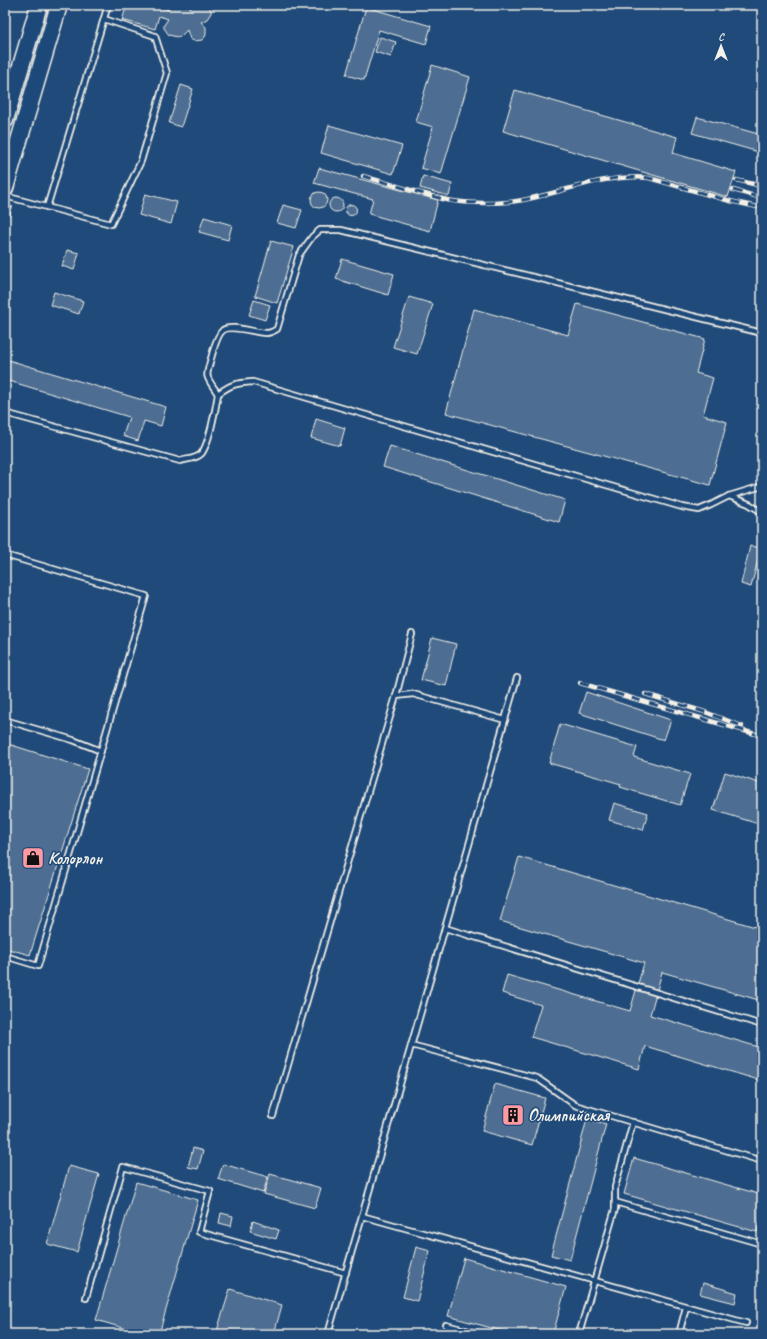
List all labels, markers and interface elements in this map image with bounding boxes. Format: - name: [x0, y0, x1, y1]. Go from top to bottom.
- north arrow: [701, 26, 741, 66]
- text: С: [718, 29, 725, 43]
- shop icon: Колорлон: [20, 845, 46, 871]
- place label: Колорлон: [48, 848, 104, 869]
- building icon: Олимпийская: [500, 1102, 526, 1128]
- place label: Олимпийская: [528, 1105, 610, 1126]

